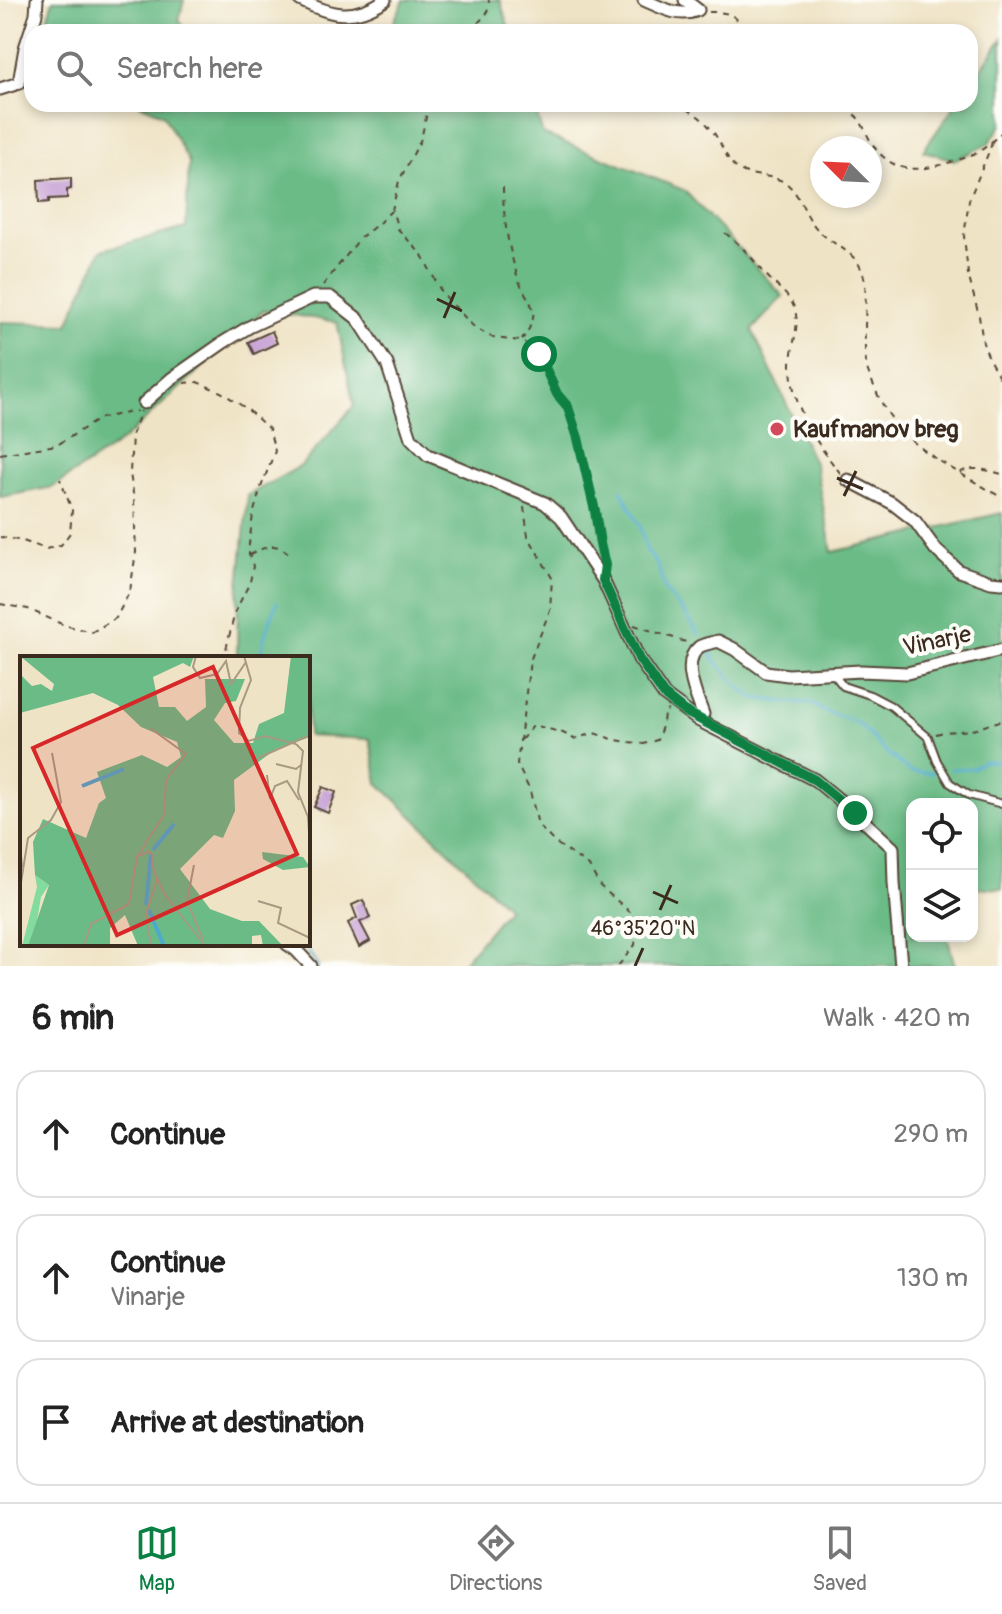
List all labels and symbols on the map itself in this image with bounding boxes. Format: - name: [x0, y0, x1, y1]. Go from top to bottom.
- north arrow: [810, 136, 882, 208]
- route start: [521, 336, 557, 372]
- place label: Kaufmanov breg: [793, 415, 958, 444]
- marker: Kaufmanov breg: [768, 420, 786, 438]
- street label: Vinarje: [900, 620, 974, 662]
- inset map: [20, 656, 310, 946]
- route end: [837, 795, 873, 831]
- text: 46°35'20"N: [591, 916, 695, 941]

